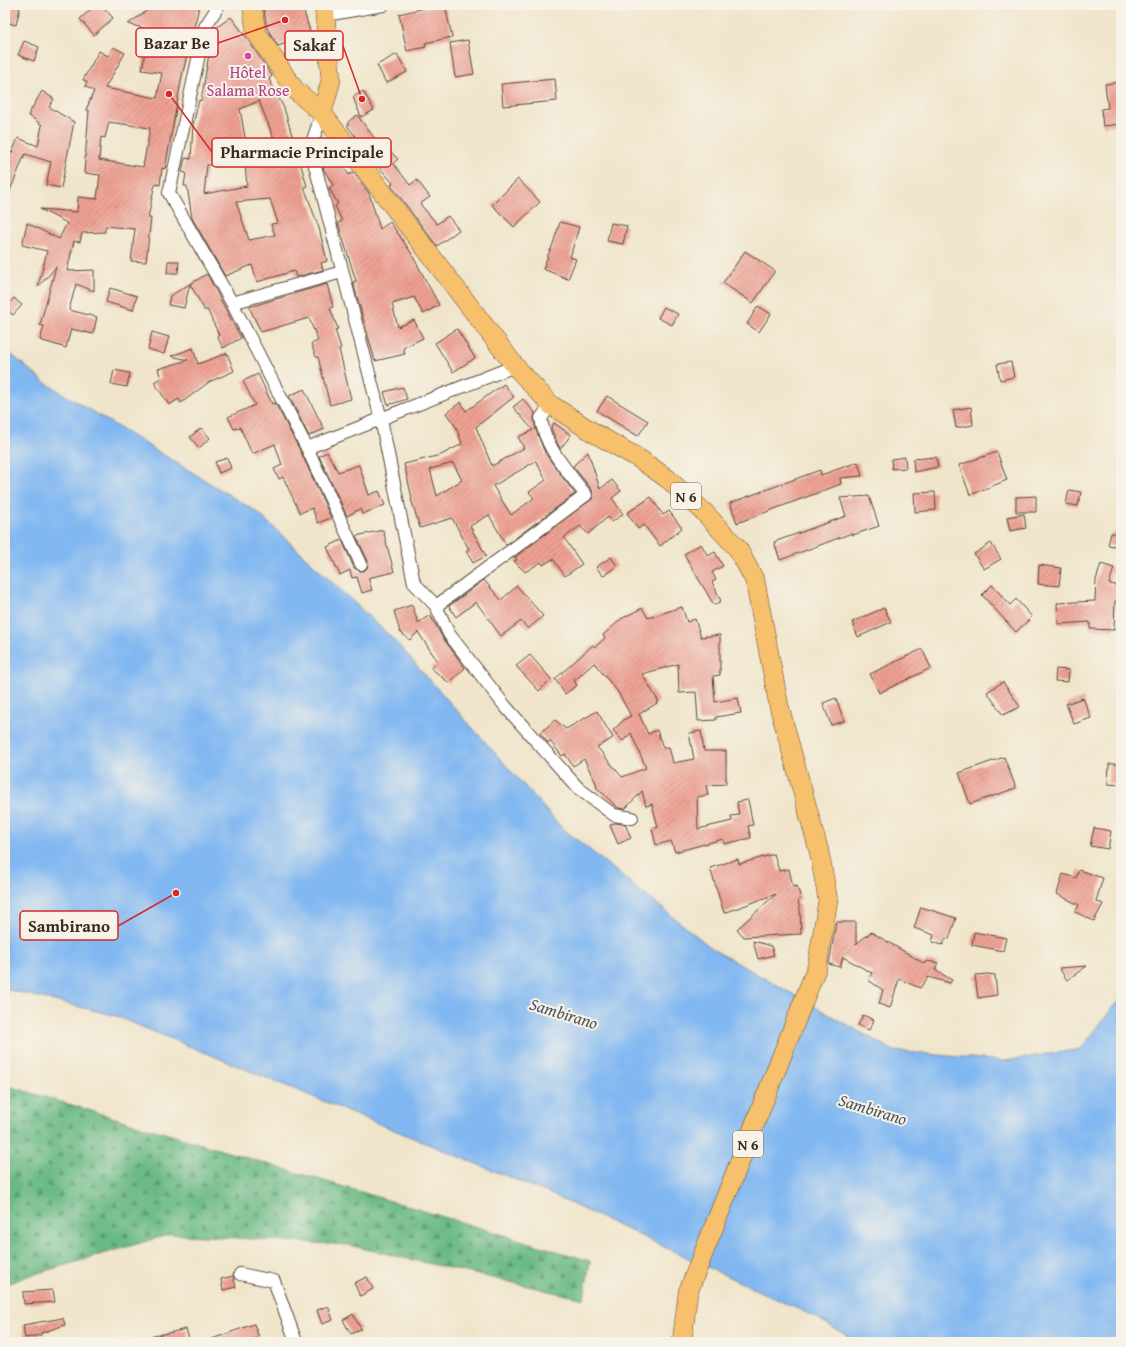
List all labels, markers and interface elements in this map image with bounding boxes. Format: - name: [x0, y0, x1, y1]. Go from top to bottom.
- callout: Bazar Be: [136, 28, 218, 57]
- text: Bazar Be: [144, 30, 210, 55]
- callout: Sakaf: [285, 31, 343, 60]
- text: Sakaf: [293, 32, 337, 57]
- marker: Hôtel Salama Rose: [243, 51, 253, 61]
- place label: Hôtel Salama Rose: [207, 60, 289, 102]
- callout: Pharmacie Principale: [212, 138, 391, 167]
- text: Pharmacie Principale: [220, 139, 384, 164]
- road number: N 6: [671, 483, 701, 509]
- callout: Sambirano: [20, 911, 118, 940]
- text: Sambirano: [28, 913, 110, 938]
- water label: Sambirano: [527, 991, 601, 1035]
- water label: Sambirano: [836, 1087, 910, 1131]
- road number: N 6: [733, 1131, 763, 1157]

